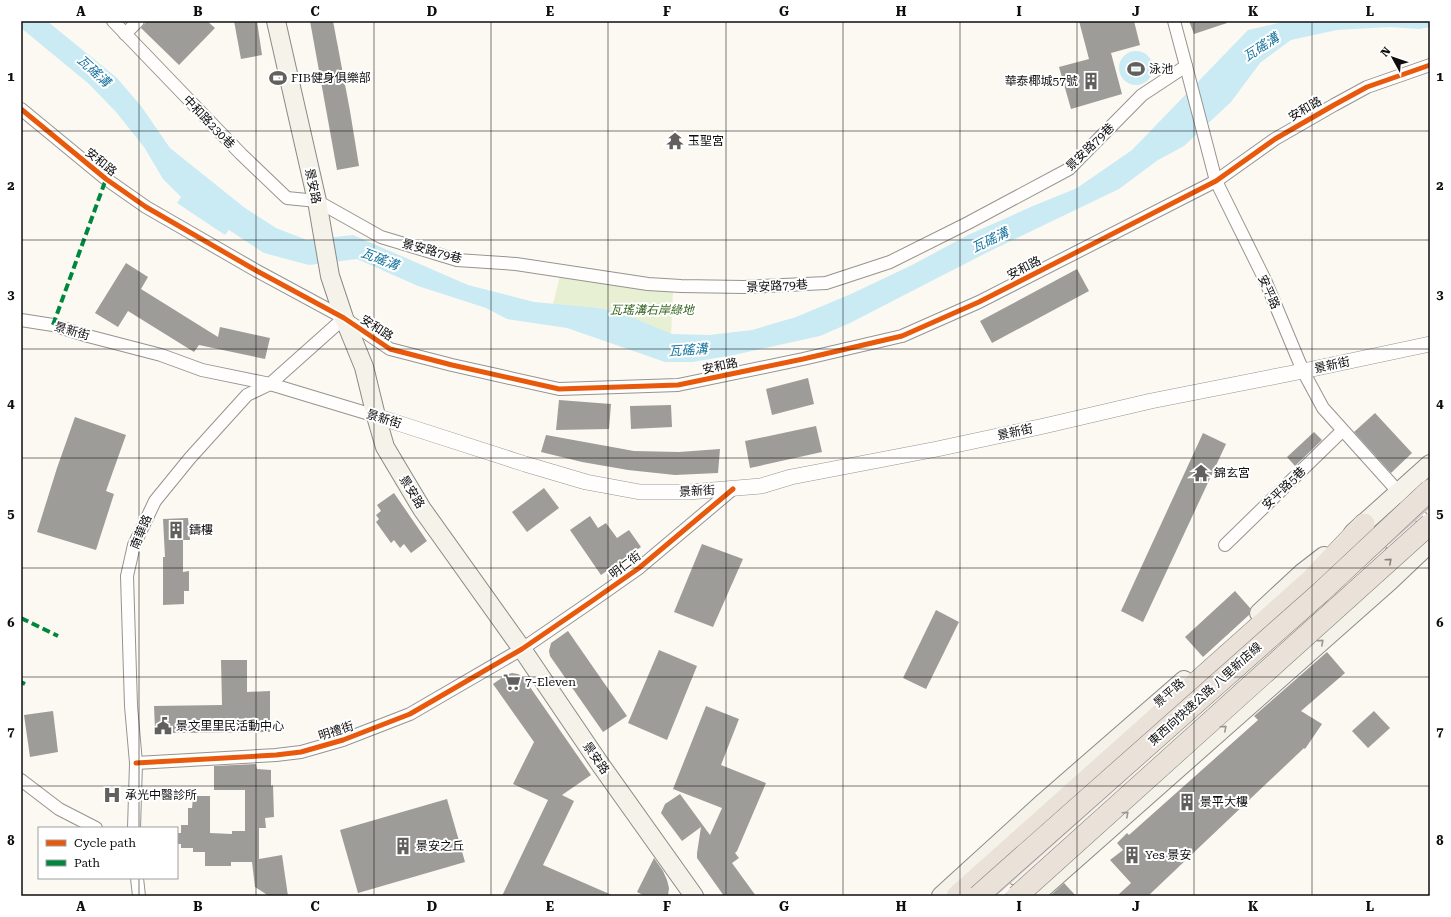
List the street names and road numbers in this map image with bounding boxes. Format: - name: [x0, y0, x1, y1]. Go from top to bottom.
- street label: 中和路230巷: [180, 93, 238, 151]
- street label: 安和路: [1286, 94, 1324, 124]
- street label: 景安路79巷: [1063, 121, 1117, 173]
- street label: 安和路: [83, 145, 119, 179]
- street label: 景安路: [302, 167, 324, 205]
- street label: 景安路79巷: [401, 236, 463, 266]
- street label: 安和路: [1005, 254, 1043, 282]
- street label: 安平路: [1255, 273, 1283, 311]
- street label: 景安路79巷: [746, 277, 808, 295]
- street label: 安和路: [358, 312, 396, 344]
- street label: 景新街: [53, 319, 91, 343]
- street label: 景新街: [1313, 354, 1351, 376]
- street label: 安和路: [701, 355, 739, 377]
- street label: 景新街: [365, 407, 403, 431]
- street label: 景新街: [996, 421, 1034, 443]
- street label: 安平路5巷: [1259, 464, 1309, 512]
- street label: 景安路: [397, 473, 427, 511]
- street label: 景新街: [679, 483, 715, 499]
- street label: 南華路: [128, 513, 154, 551]
- street label: 明仁街: [606, 549, 644, 581]
- street label: 東西向快速公路 八里新店線: [1146, 640, 1264, 748]
- street label: 景平路: [1151, 676, 1187, 710]
- street label: 明禮街: [317, 719, 355, 743]
- street label: 景安路: [580, 739, 612, 777]

